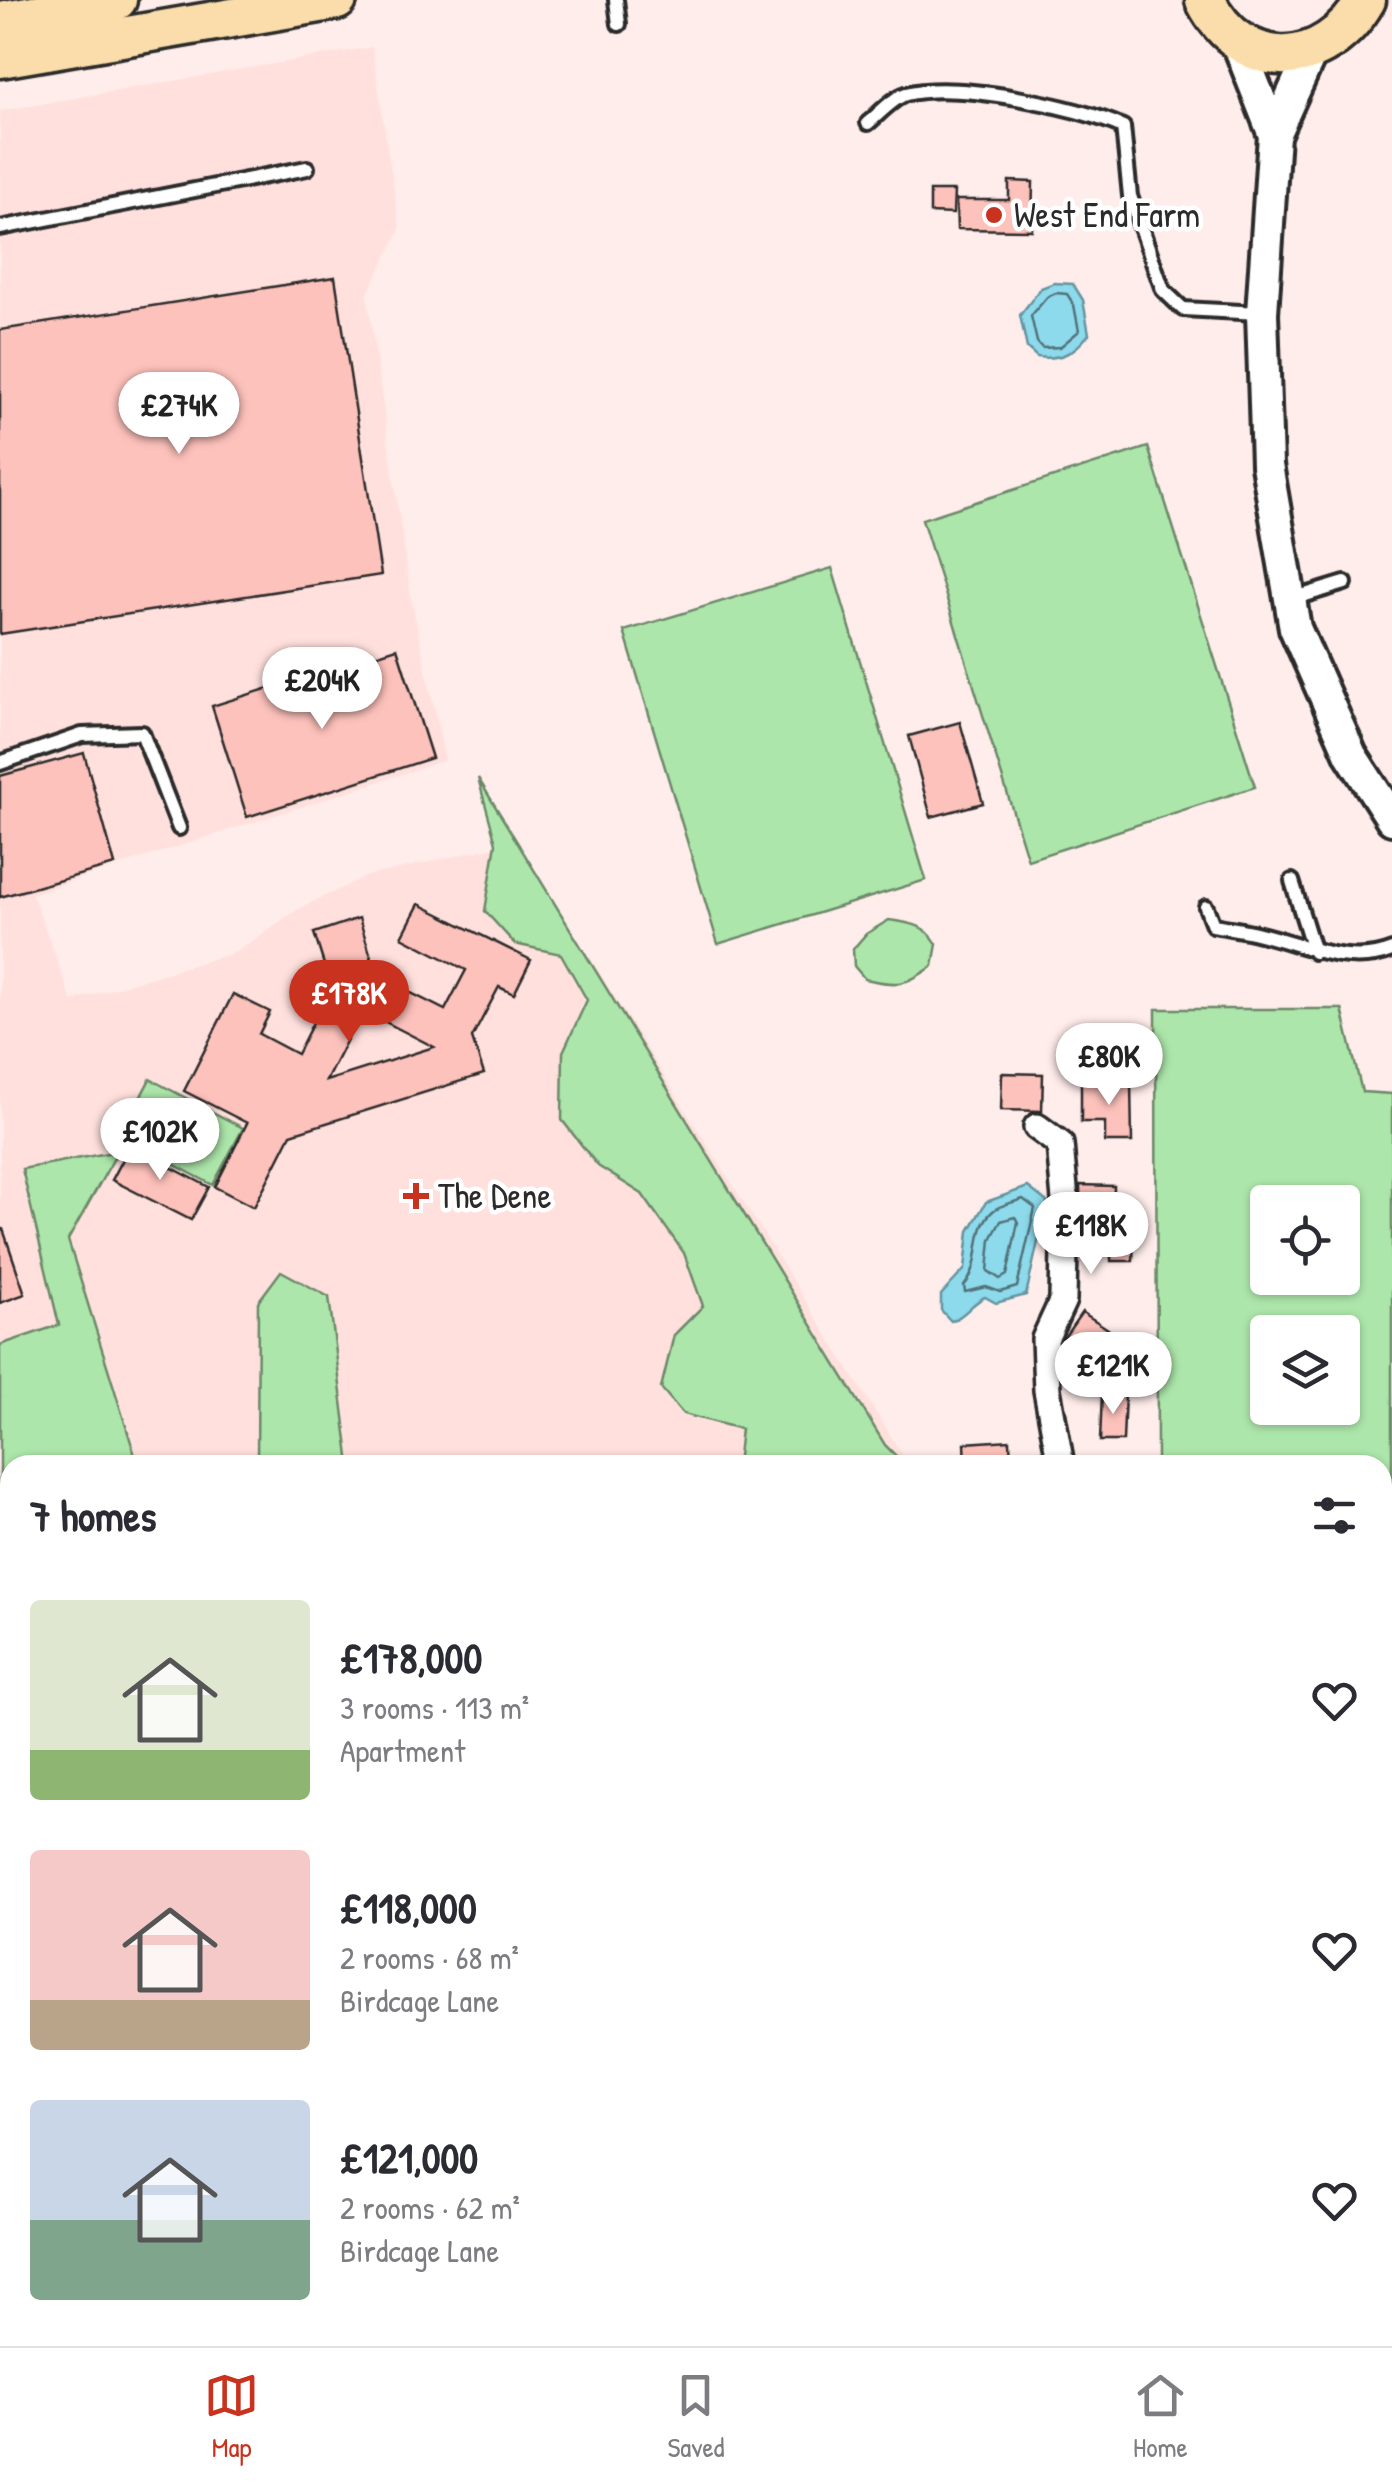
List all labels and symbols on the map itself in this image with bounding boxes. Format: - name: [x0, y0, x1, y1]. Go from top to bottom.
- place label: West End Farm: [1014, 191, 1200, 238]
- marker: West End Farm: [983, 204, 1005, 226]
- pin: £274K: [109, 372, 249, 457]
- pin: £204K: [252, 647, 392, 732]
- pin: £178K: [279, 960, 419, 1045]
- pin: £80K: [1050, 1023, 1168, 1108]
- pin: £102K: [90, 1098, 230, 1183]
- place label: The Dene: [438, 1172, 551, 1219]
- marker: The Dene: [403, 1183, 429, 1209]
- pin: £118K: [1021, 1192, 1161, 1277]
- pin: £121K: [1043, 1332, 1183, 1417]

